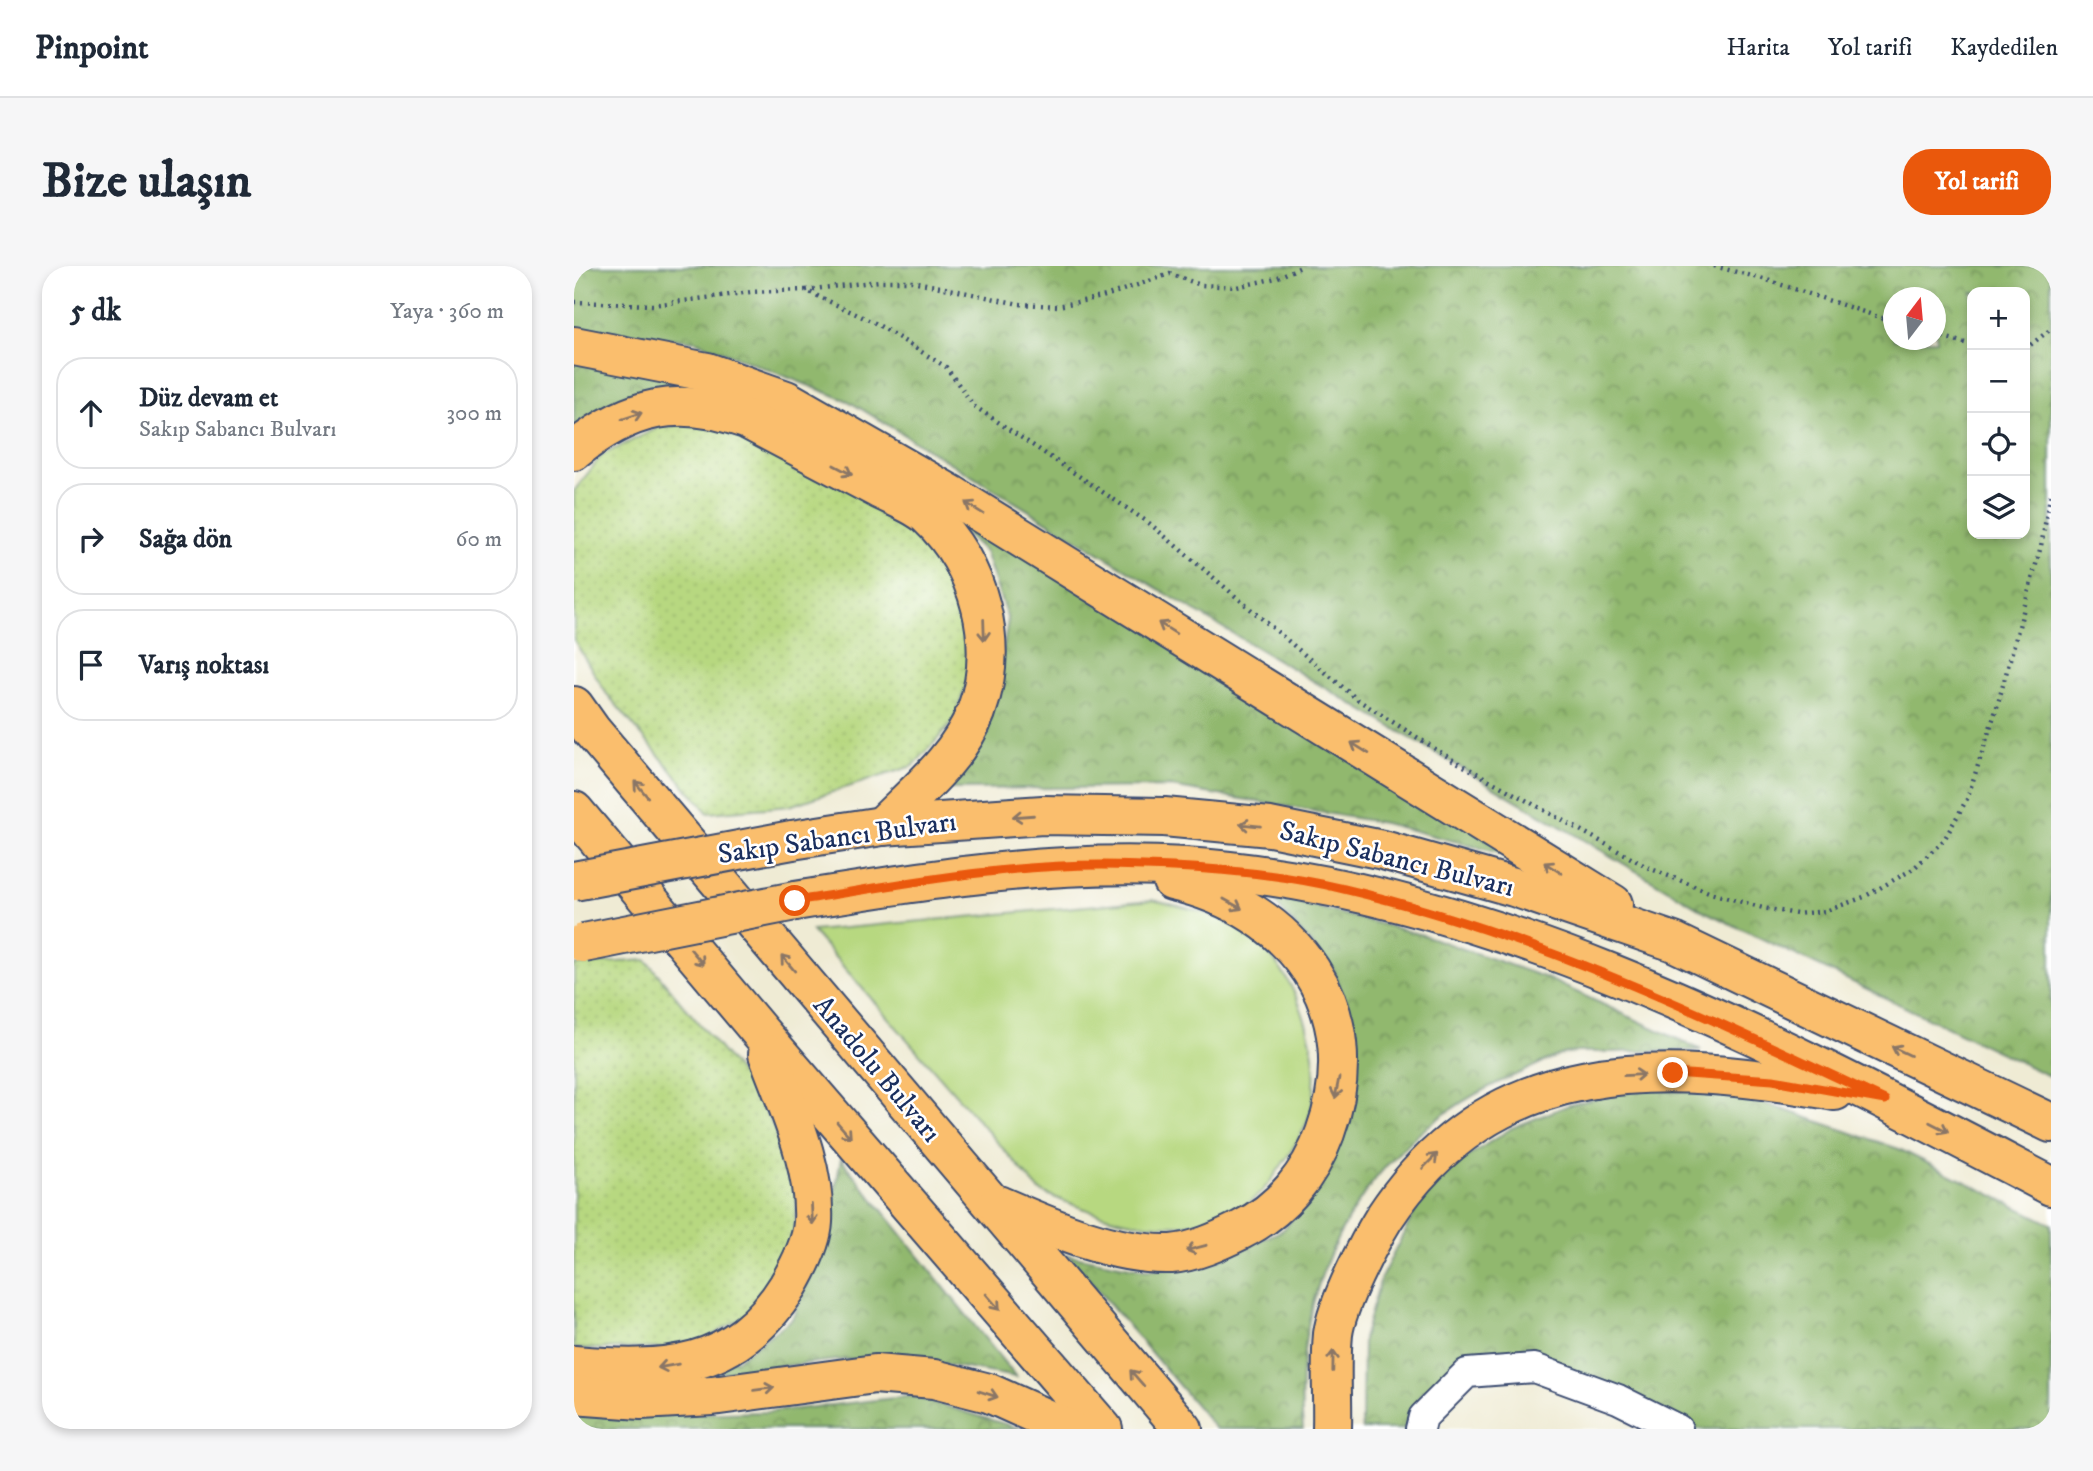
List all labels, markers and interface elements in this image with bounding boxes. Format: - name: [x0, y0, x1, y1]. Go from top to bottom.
- text: Pinpoint: [35, 28, 149, 69]
- text: Harita: [1726, 33, 1790, 63]
- text: Yol tarifi: [1828, 33, 1912, 63]
- text: Kaydedilen: [1950, 33, 2058, 63]
- button: Yol tarifi: [1903, 149, 2051, 215]
- text: Bize ulaşın: [42, 151, 251, 213]
- north arrow: [1883, 287, 1946, 350]
- map controls: [1967, 287, 2030, 539]
- button: +: [1967, 287, 2030, 350]
- text: 5 dk: [70, 293, 121, 330]
- text: Yaya · 360 m: [390, 297, 504, 326]
- button: −: [1967, 350, 2030, 413]
- text: Düz devam et: [139, 382, 278, 415]
- icon: ahead: [72, 394, 110, 432]
- text: 300 m: [446, 399, 502, 428]
- one-way arrow: [620, 409, 642, 421]
- button: locate: [1967, 413, 2030, 476]
- text: Sakıp Sabancı Bulvarı: [139, 415, 337, 444]
- one-way arrow: [832, 464, 853, 477]
- button: layers: [1967, 476, 2030, 539]
- one-way arrow: [964, 500, 984, 514]
- icon: right: [72, 520, 110, 558]
- text: Sağa dön: [139, 523, 232, 556]
- text: 60 m: [455, 525, 502, 554]
- one-way arrow: [977, 619, 990, 642]
- one-way arrow: [1157, 621, 1177, 635]
- icon: arrive: [72, 646, 110, 684]
- text: Varış noktası: [139, 649, 269, 682]
- one-way arrow: [1350, 741, 1370, 755]
- one-way arrow: [633, 781, 649, 799]
- street label: Sakıp Sabancı Bulvarı: [716, 804, 958, 872]
- one-way arrow: [1012, 810, 1034, 823]
- street label: Sakıp Sabancı Bulvarı: [1276, 813, 1518, 905]
- one-way arrow: [1239, 818, 1262, 831]
- one-way arrow: [1544, 860, 1564, 874]
- route start: [779, 885, 810, 916]
- one-way arrow: [1223, 897, 1243, 911]
- one-way arrow: [689, 947, 705, 965]
- one-way arrow: [780, 954, 796, 972]
- street label: Anadolu Bulvarı: [805, 988, 949, 1150]
- one-way arrow: [1891, 1044, 1912, 1058]
- route end: [1657, 1057, 1688, 1088]
- one-way arrow: [1622, 1068, 1645, 1081]
- one-way arrow: [1330, 1076, 1344, 1099]
- one-way arrow: [836, 1121, 852, 1139]
- one-way arrow: [1928, 1121, 1948, 1135]
- one-way arrow: [1422, 1153, 1439, 1170]
- one-way arrow: [805, 1202, 818, 1225]
- one-way arrow: [1185, 1242, 1207, 1255]
- one-way arrow: [985, 1293, 1001, 1311]
- one-way arrow: [1326, 1350, 1340, 1373]
- one-way arrow: [657, 1360, 680, 1373]
- one-way arrow: [1129, 1369, 1145, 1387]
- one-way arrow: [752, 1382, 775, 1395]
- one-way arrow: [977, 1389, 999, 1401]

